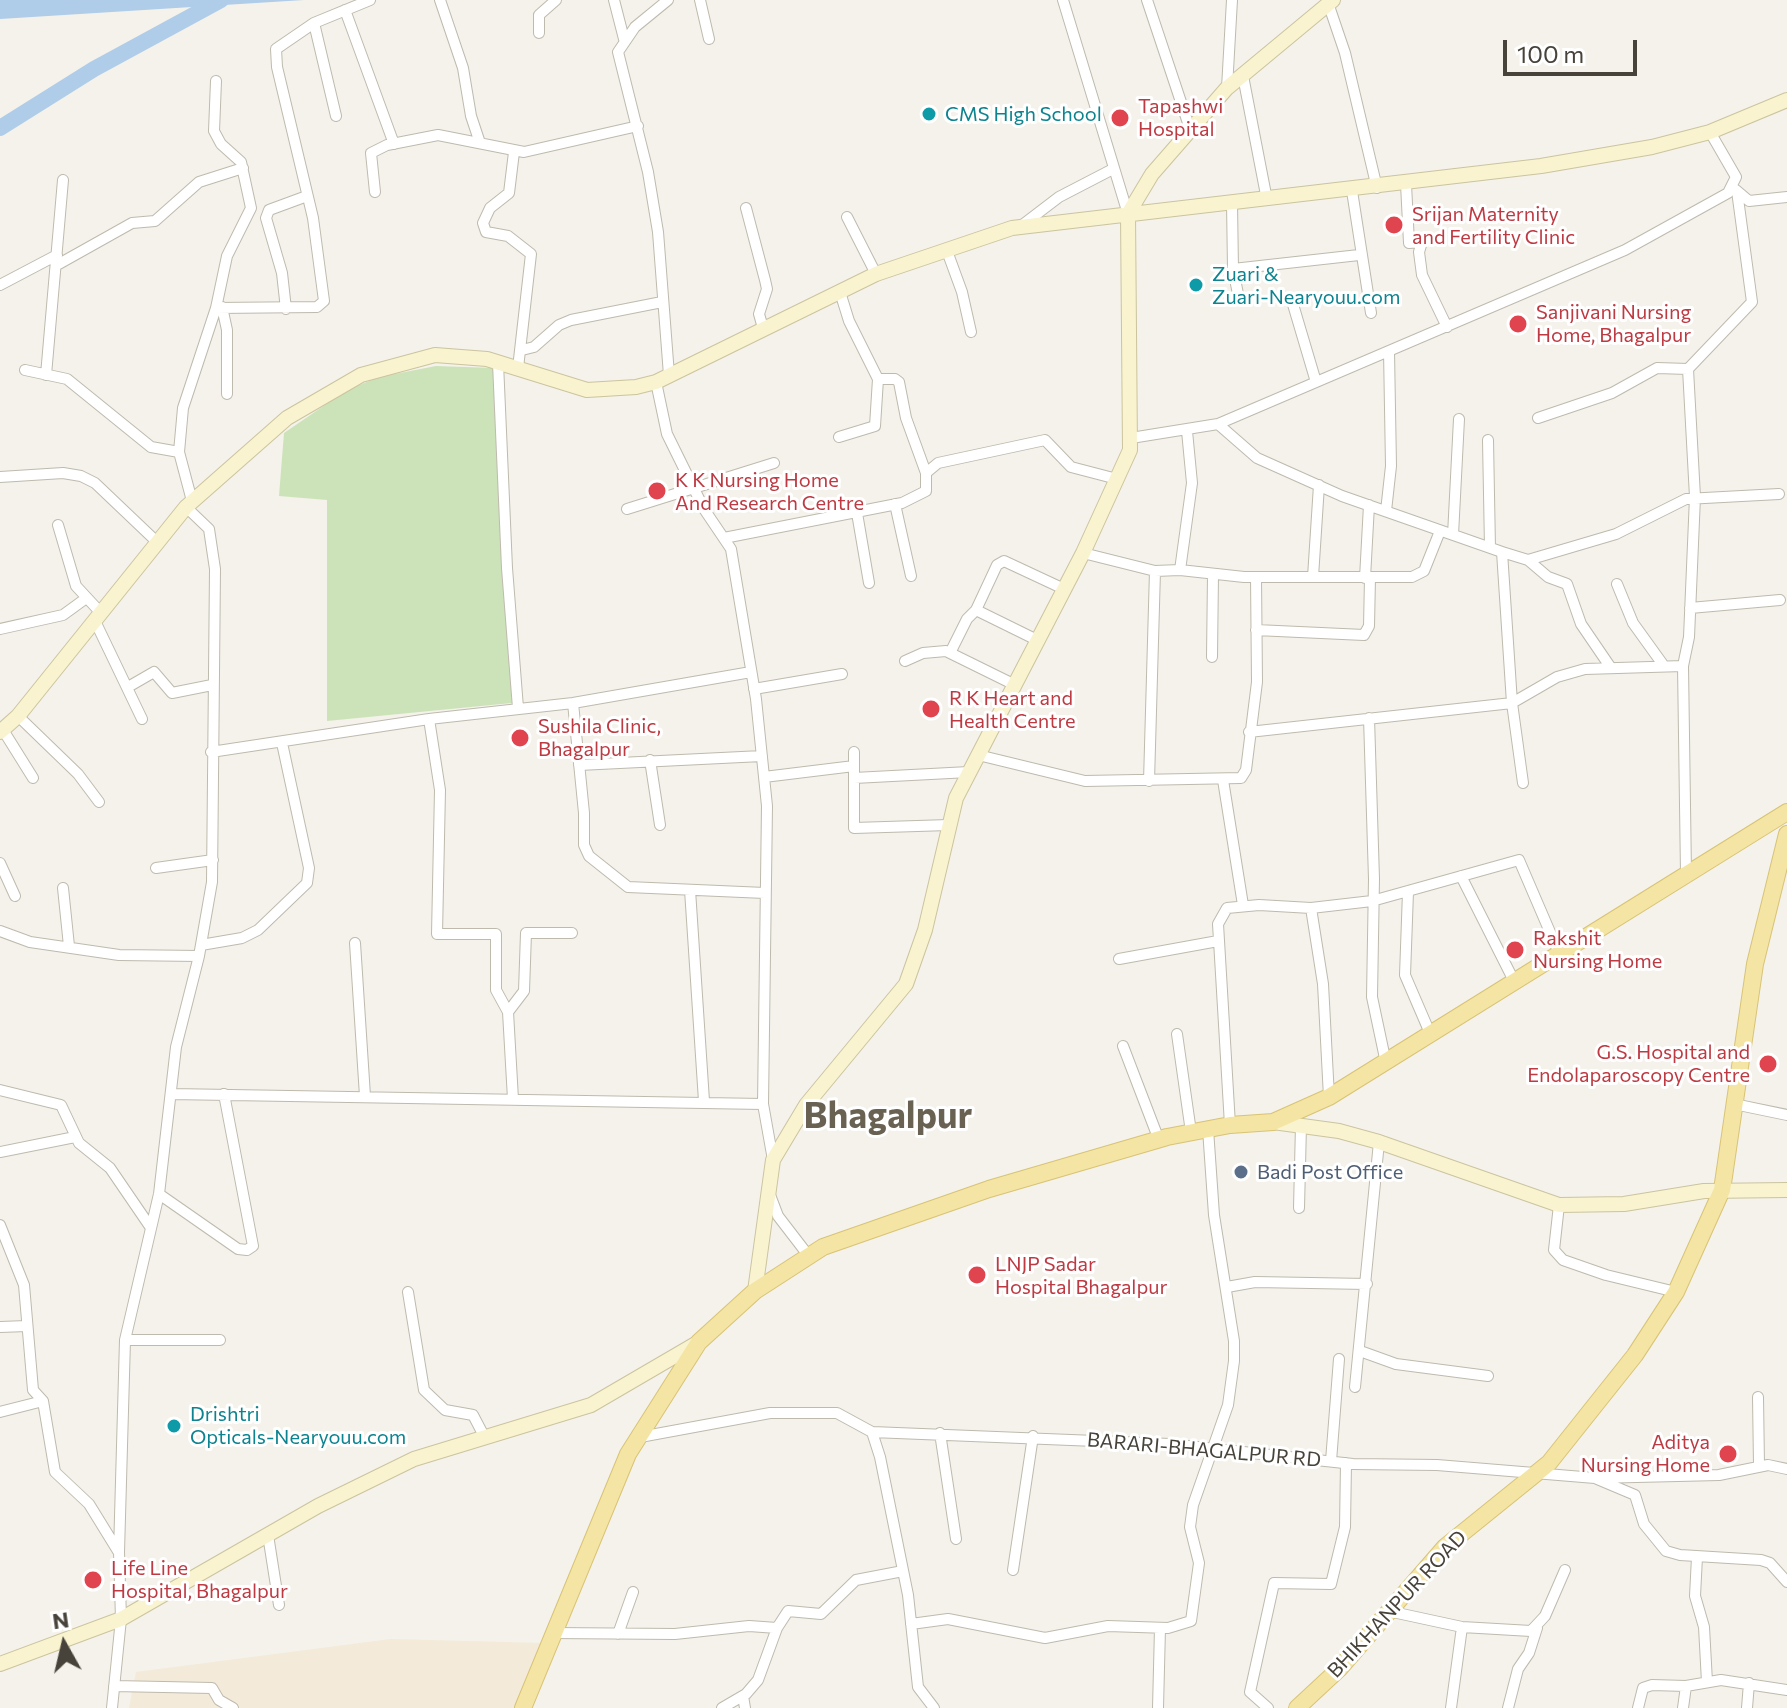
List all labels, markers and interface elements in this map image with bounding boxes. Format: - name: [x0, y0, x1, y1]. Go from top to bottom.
- scale bar: [1507, 24, 1641, 74]
- text: 100 m: [1517, 39, 1584, 68]
- place label: Tapashwi Hospital: [1138, 94, 1223, 141]
- place label: CMS High School: [945, 102, 1102, 126]
- marker: CMS High School: [920, 105, 938, 123]
- marker: Tapashwi Hospital: [1109, 107, 1131, 129]
- place label: Srijan Maternity and Fertility Clinic: [1412, 202, 1575, 249]
- marker: Srijan Maternity and Fertility Clinic: [1383, 214, 1405, 236]
- place label: Zuari & Zuari-Nearyouu.com: [1212, 262, 1401, 309]
- marker: Zuari & Zuari-Nearyouu.com: [1187, 276, 1205, 294]
- place label: Sanjivani Nursing Home, Bhagalpur: [1536, 300, 1691, 347]
- marker: Sanjivani Nursing Home, Bhagalpur: [1507, 313, 1529, 335]
- place label: K K Nursing Home And Research Centre: [675, 468, 864, 515]
- marker: K K Nursing Home And Research Centre: [646, 480, 668, 502]
- place label: R K Heart and Health Centre: [949, 686, 1076, 733]
- marker: R K Heart and Health Centre: [920, 698, 942, 720]
- place label: Sushila Clinic, Bhagalpur: [538, 714, 661, 761]
- marker: Sushila Clinic, Bhagalpur: [509, 727, 531, 749]
- place label: Rakshit Nursing Home: [1533, 926, 1662, 973]
- marker: Rakshit Nursing Home: [1504, 939, 1526, 961]
- place label: G.S. Hospital and Endolaparoscopy Centre: [1527, 1040, 1750, 1087]
- marker: G.S. Hospital and Endolaparoscopy Centre: [1757, 1053, 1779, 1075]
- district label: Bhagalpur: [804, 1094, 972, 1138]
- place label: Badi Post Office: [1257, 1160, 1403, 1184]
- marker: Badi Post Office: [1232, 1163, 1250, 1181]
- place label: LNJP Sadar Hospital Bhagalpur: [995, 1252, 1167, 1299]
- marker: LNJP Sadar Hospital Bhagalpur: [966, 1264, 988, 1286]
- place label: Drishtri Opticals-Nearyouu.com: [190, 1402, 406, 1449]
- marker: Drishtri Opticals-Nearyouu.com: [165, 1417, 183, 1435]
- street label: BARARI-BHAGALPUR RD: [1086, 1428, 1322, 1472]
- place label: Aditya Nursing Home: [1581, 1430, 1710, 1477]
- marker: Aditya Nursing Home: [1717, 1443, 1739, 1465]
- street label: BHIKHANPUR ROAD: [1323, 1525, 1471, 1683]
- place label: Life Line Hospital, Bhagalpur: [111, 1556, 288, 1603]
- marker: Life Line Hospital, Bhagalpur: [82, 1569, 104, 1591]
- north arrow: [24, 1604, 104, 1684]
- text: N: [51, 1605, 71, 1634]

